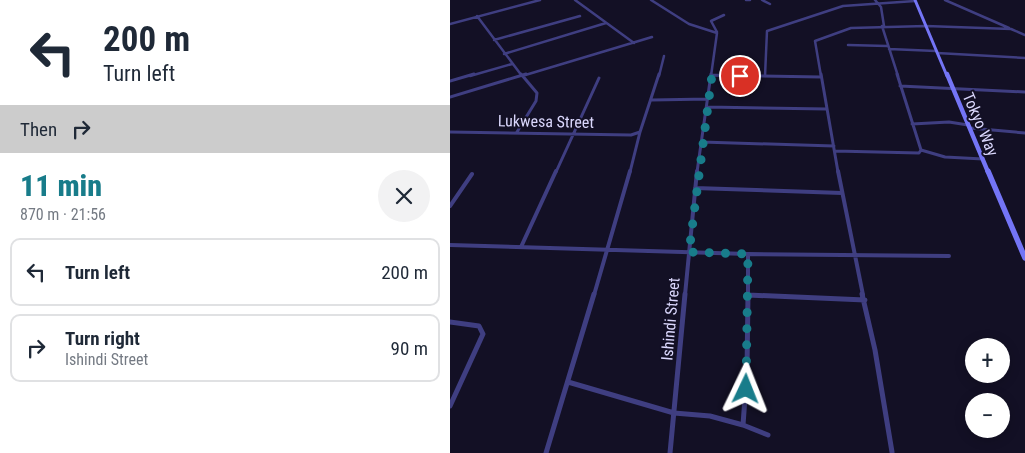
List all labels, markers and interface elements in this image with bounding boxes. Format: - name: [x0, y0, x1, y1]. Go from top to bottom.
- text: 200 m: [103, 19, 190, 60]
- icon: left: [20, 20, 85, 85]
- pin: [719, 55, 761, 97]
- text: Turn left: [103, 61, 175, 86]
- icon: arrive: [726, 62, 754, 90]
- street label: Tokyo Way: [959, 90, 1003, 159]
- street label: Lukwesa Street: [498, 111, 595, 132]
- icon: right: [67, 115, 95, 143]
- text: Then: [20, 118, 57, 141]
- text: 11 min: [20, 168, 102, 203]
- button: close: [378, 170, 430, 222]
- text: 870 m · 21:56: [20, 205, 106, 224]
- icon: left: [22, 258, 50, 286]
- text: Turn left: [65, 261, 130, 284]
- text: 200 m: [381, 261, 428, 284]
- street label: Ishindi Street: [657, 276, 684, 361]
- text: Turn right: [65, 327, 140, 350]
- icon: right: [22, 334, 50, 362]
- text: 90 m: [391, 337, 428, 360]
- map controls: [965, 338, 1010, 438]
- button: +: [965, 338, 1010, 383]
- text: Ishindi Street: [65, 350, 148, 369]
- position arrow: [719, 362, 771, 414]
- button: −: [965, 393, 1010, 438]

